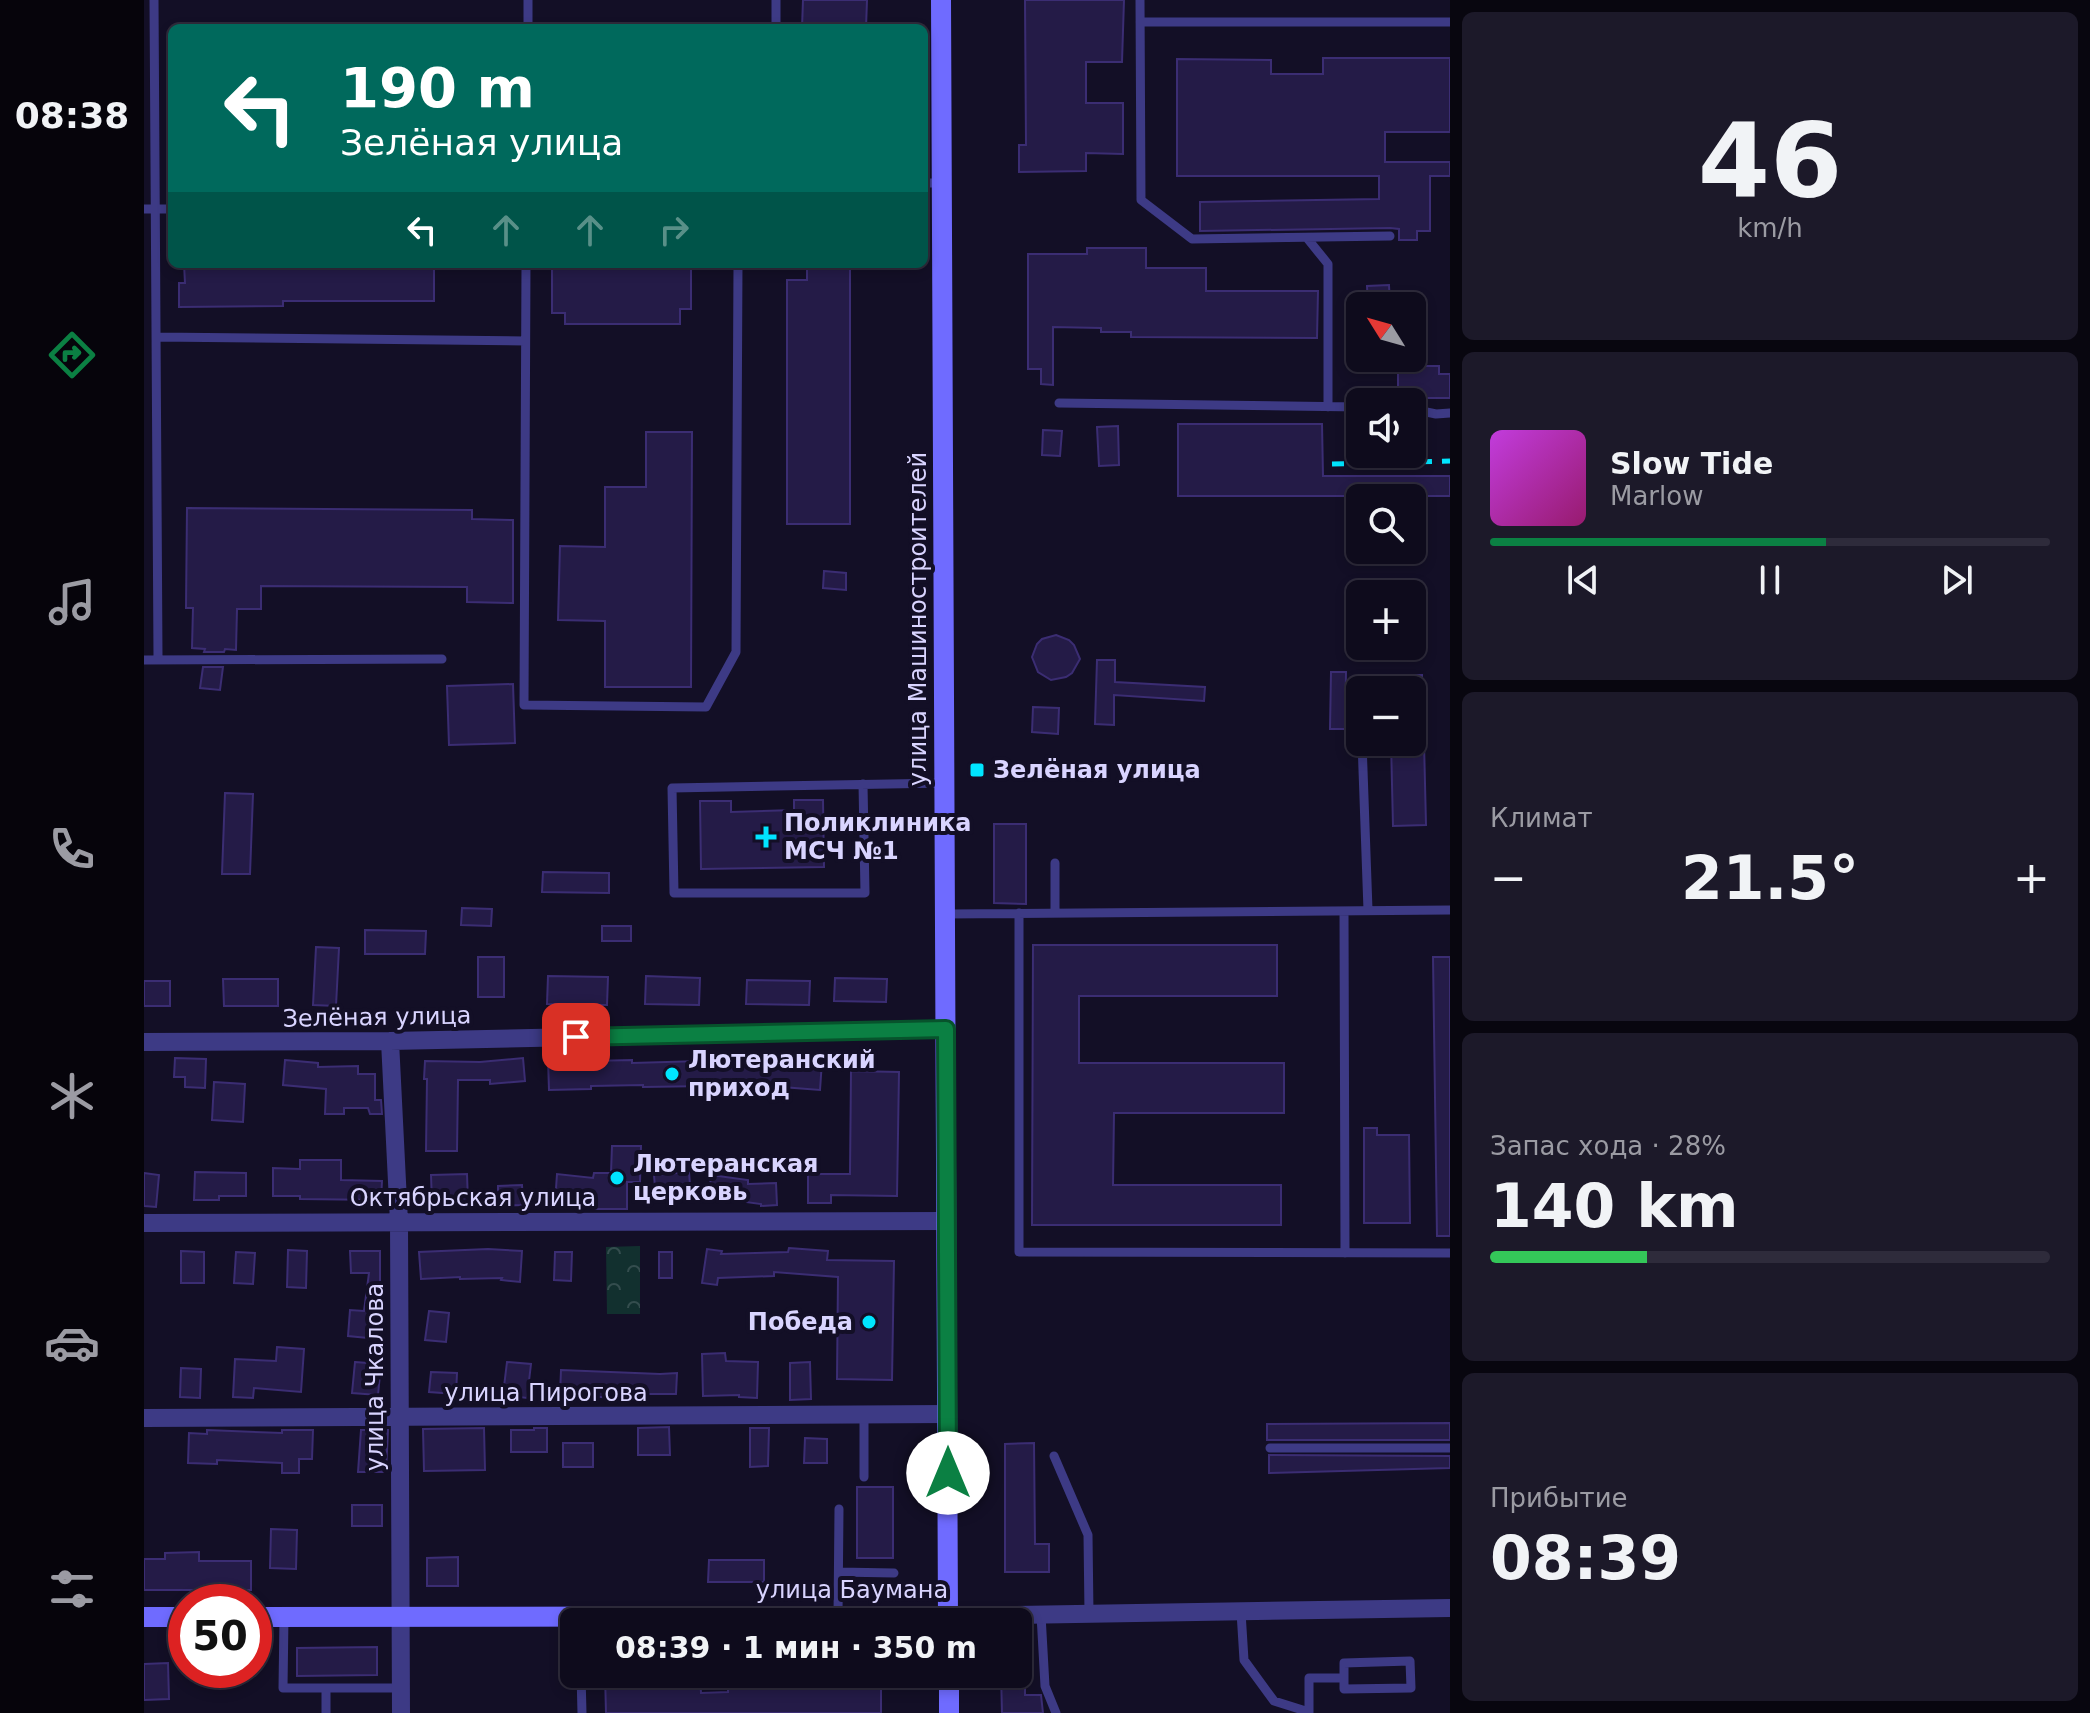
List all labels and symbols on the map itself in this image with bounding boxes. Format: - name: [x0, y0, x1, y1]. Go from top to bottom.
- north arrow: [1346, 292, 1426, 372]
- street label: улица Машиностроителей: [904, 452, 932, 786]
- place label: Зелёная улица: [993, 756, 1201, 784]
- marker: Зелёная улица: [968, 761, 986, 779]
- place label: Поликлиника МСЧ №1: [784, 809, 972, 865]
- marker: Поликлиника МСЧ №1: [755, 826, 777, 848]
- street label: Зелёная улица: [282, 1001, 472, 1033]
- pin: [542, 1003, 610, 1071]
- place label: Лютеранский приход: [688, 1046, 876, 1102]
- marker: Лютеранский приход: [663, 1065, 681, 1083]
- place label: Лютеранская церковь: [633, 1150, 819, 1206]
- marker: Лютеранская церковь: [608, 1169, 626, 1187]
- street label: Октябрьская улица: [350, 1184, 596, 1212]
- street label: улица Чкалова: [361, 1283, 389, 1471]
- place label: Победа: [748, 1308, 853, 1336]
- marker: Победа: [860, 1313, 878, 1331]
- street label: улица Пирогова: [444, 1379, 648, 1407]
- position arrow: [906, 1431, 990, 1515]
- street label: улица Баумана: [756, 1576, 948, 1604]
- speed limit sign: 50: [168, 1584, 272, 1688]

